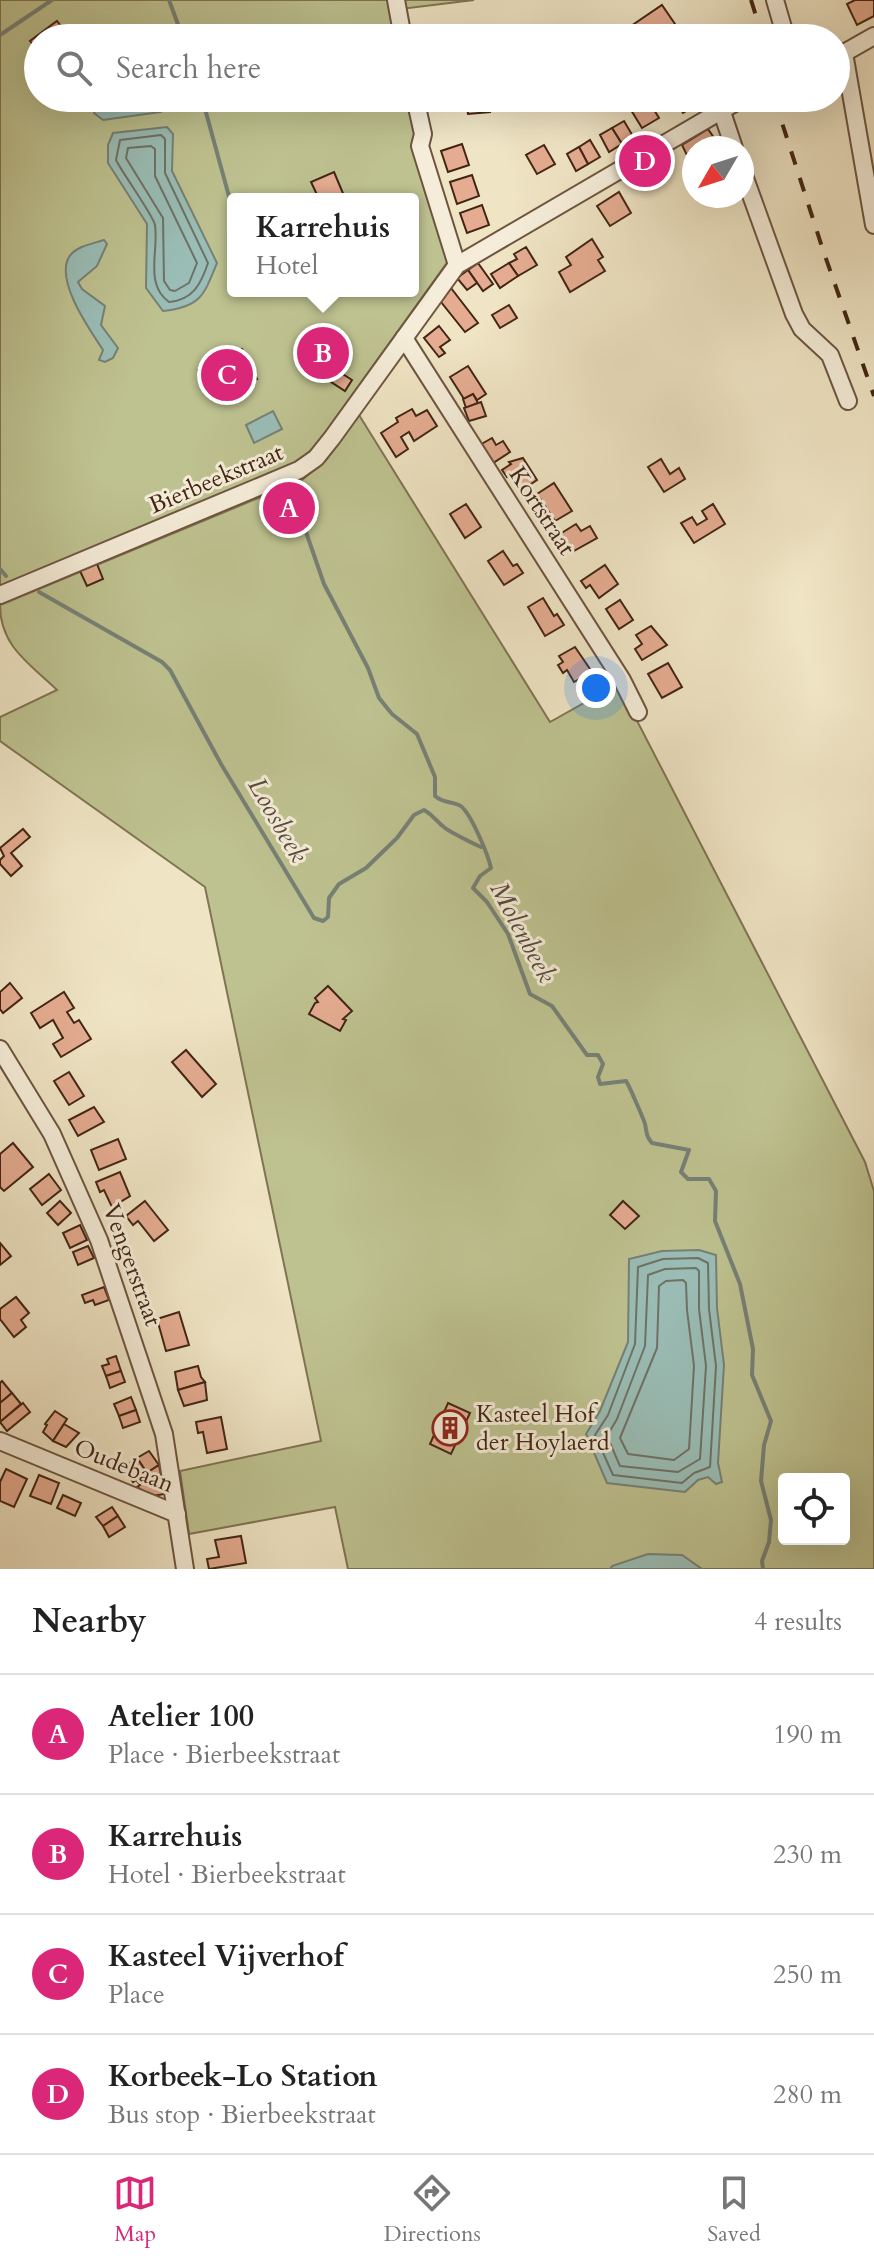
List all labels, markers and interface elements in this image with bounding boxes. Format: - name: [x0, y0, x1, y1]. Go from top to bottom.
- search box: [24, 24, 850, 112]
- icon: search: [52, 46, 96, 90]
- text: Search here: [116, 48, 261, 89]
- pin: D: [619, 131, 671, 191]
- north arrow: [682, 136, 754, 208]
- popup: [227, 193, 419, 297]
- text: Karrehuis: [256, 207, 390, 248]
- text: Hotel: [256, 248, 318, 283]
- pin: B: [297, 323, 349, 383]
- pin: C: [201, 345, 253, 405]
- street label: Bierbeekstraat: [144, 436, 289, 522]
- street label: Kortstraat: [501, 460, 583, 562]
- pin: A: [263, 478, 315, 538]
- your location: [576, 668, 616, 708]
- water label: Loosbeek: [240, 771, 316, 869]
- water label: Molenbeek: [482, 875, 564, 989]
- street label: Vengerstraat: [95, 1199, 170, 1331]
- place label: Kasteel Hof der Hoylaerd: [476, 1398, 610, 1459]
- building icon: Kasteel Hof der Hoylaerd: [431, 1409, 469, 1447]
- street label: Oudebaan: [69, 1431, 179, 1501]
- map controls: [778, 1473, 850, 1545]
- button: locate: [778, 1473, 850, 1545]
- text: Nearby: [32, 1598, 147, 1644]
- text: 4 results: [754, 1604, 842, 1639]
- text: Atelier 100: [108, 1696, 254, 1737]
- text: A: [48, 1717, 68, 1752]
- text: 190 m: [773, 1717, 842, 1752]
- text: Place · Bierbeekstraat: [108, 1737, 340, 1772]
- text: Karrehuis: [108, 1816, 242, 1857]
- text: B: [49, 1837, 67, 1872]
- text: 230 m: [773, 1837, 842, 1872]
- text: Hotel · Bierbeekstraat: [108, 1857, 346, 1892]
- text: Kasteel Vijverhof: [108, 1936, 344, 1977]
- text: C: [48, 1957, 68, 1992]
- text: 250 m: [773, 1957, 842, 1992]
- text: Place: [108, 1977, 165, 2012]
- text: Korbeek-Lo Station: [108, 2056, 378, 2097]
- text: D: [47, 2077, 69, 2112]
- text: 280 m: [773, 2077, 842, 2112]
- text: Bus stop · Bierbeekstraat: [108, 2097, 376, 2132]
- tab: Map: [113, 2171, 157, 2249]
- tab: Directions: [384, 2171, 481, 2249]
- tab: Saved: [707, 2171, 761, 2249]

